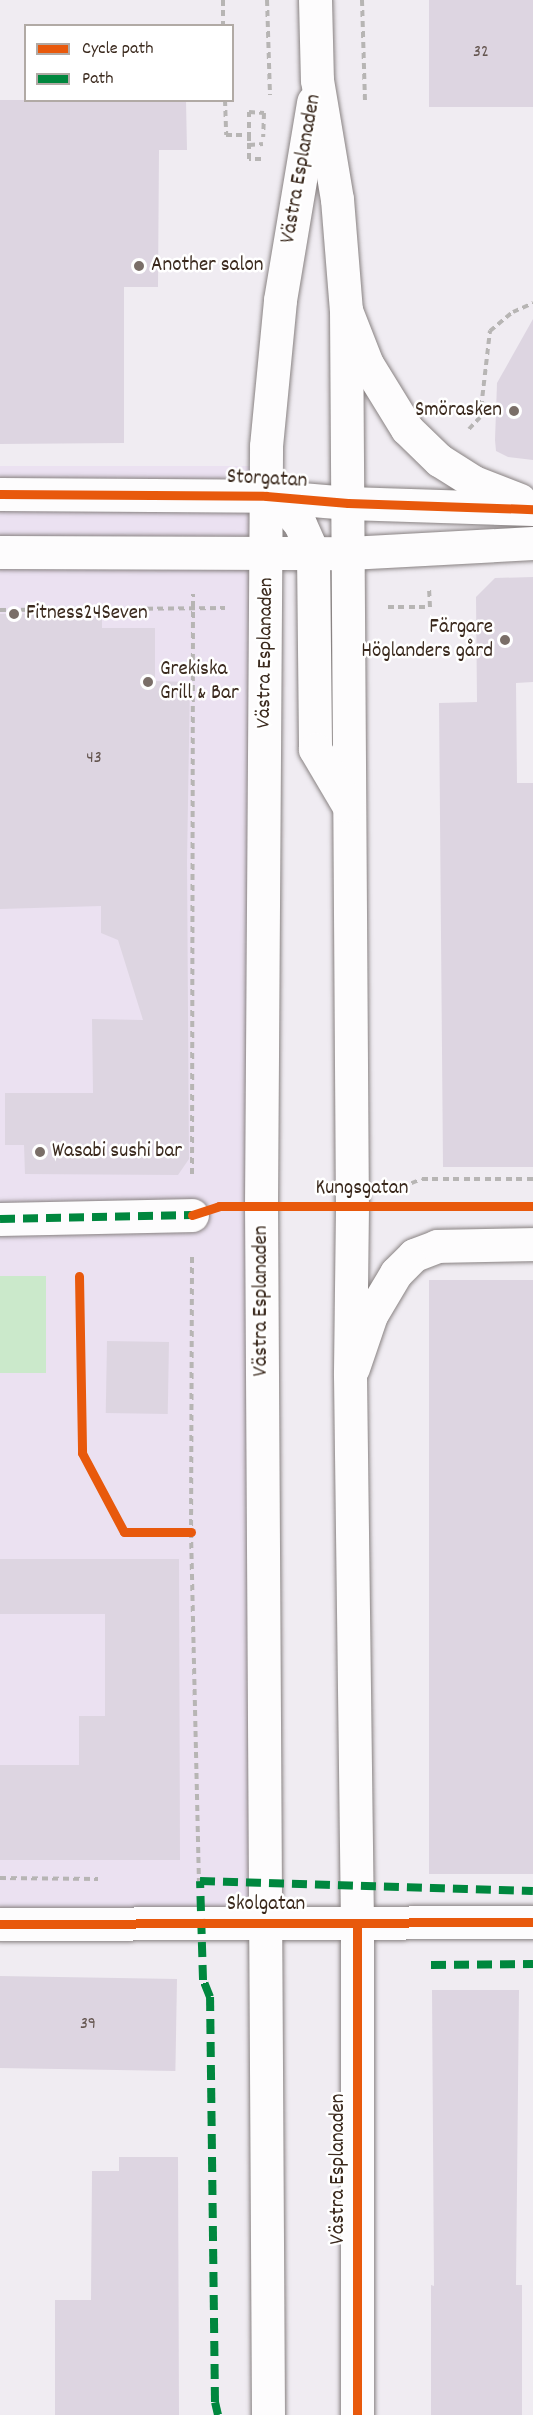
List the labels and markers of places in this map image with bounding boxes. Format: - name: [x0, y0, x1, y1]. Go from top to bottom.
- place label: Another salon: [151, 253, 263, 279]
- marker: Another salon: [132, 259, 146, 273]
- place label: Smörasken: [415, 398, 502, 424]
- marker: Smörasken: [507, 404, 521, 418]
- place label: Fitness24Seven: [26, 601, 148, 627]
- marker: Fitness24Seven: [7, 607, 21, 621]
- place label: Färgare Höglanders gård: [361, 615, 493, 665]
- marker: Färgare Höglanders gård: [498, 633, 512, 647]
- place label: Grekiska Grill & Bar: [160, 657, 239, 707]
- marker: Grekiska Grill & Bar: [141, 675, 155, 689]
- place label: Wasabi sushi bar: [52, 1139, 182, 1165]
- marker: Wasabi sushi bar: [33, 1145, 47, 1159]

